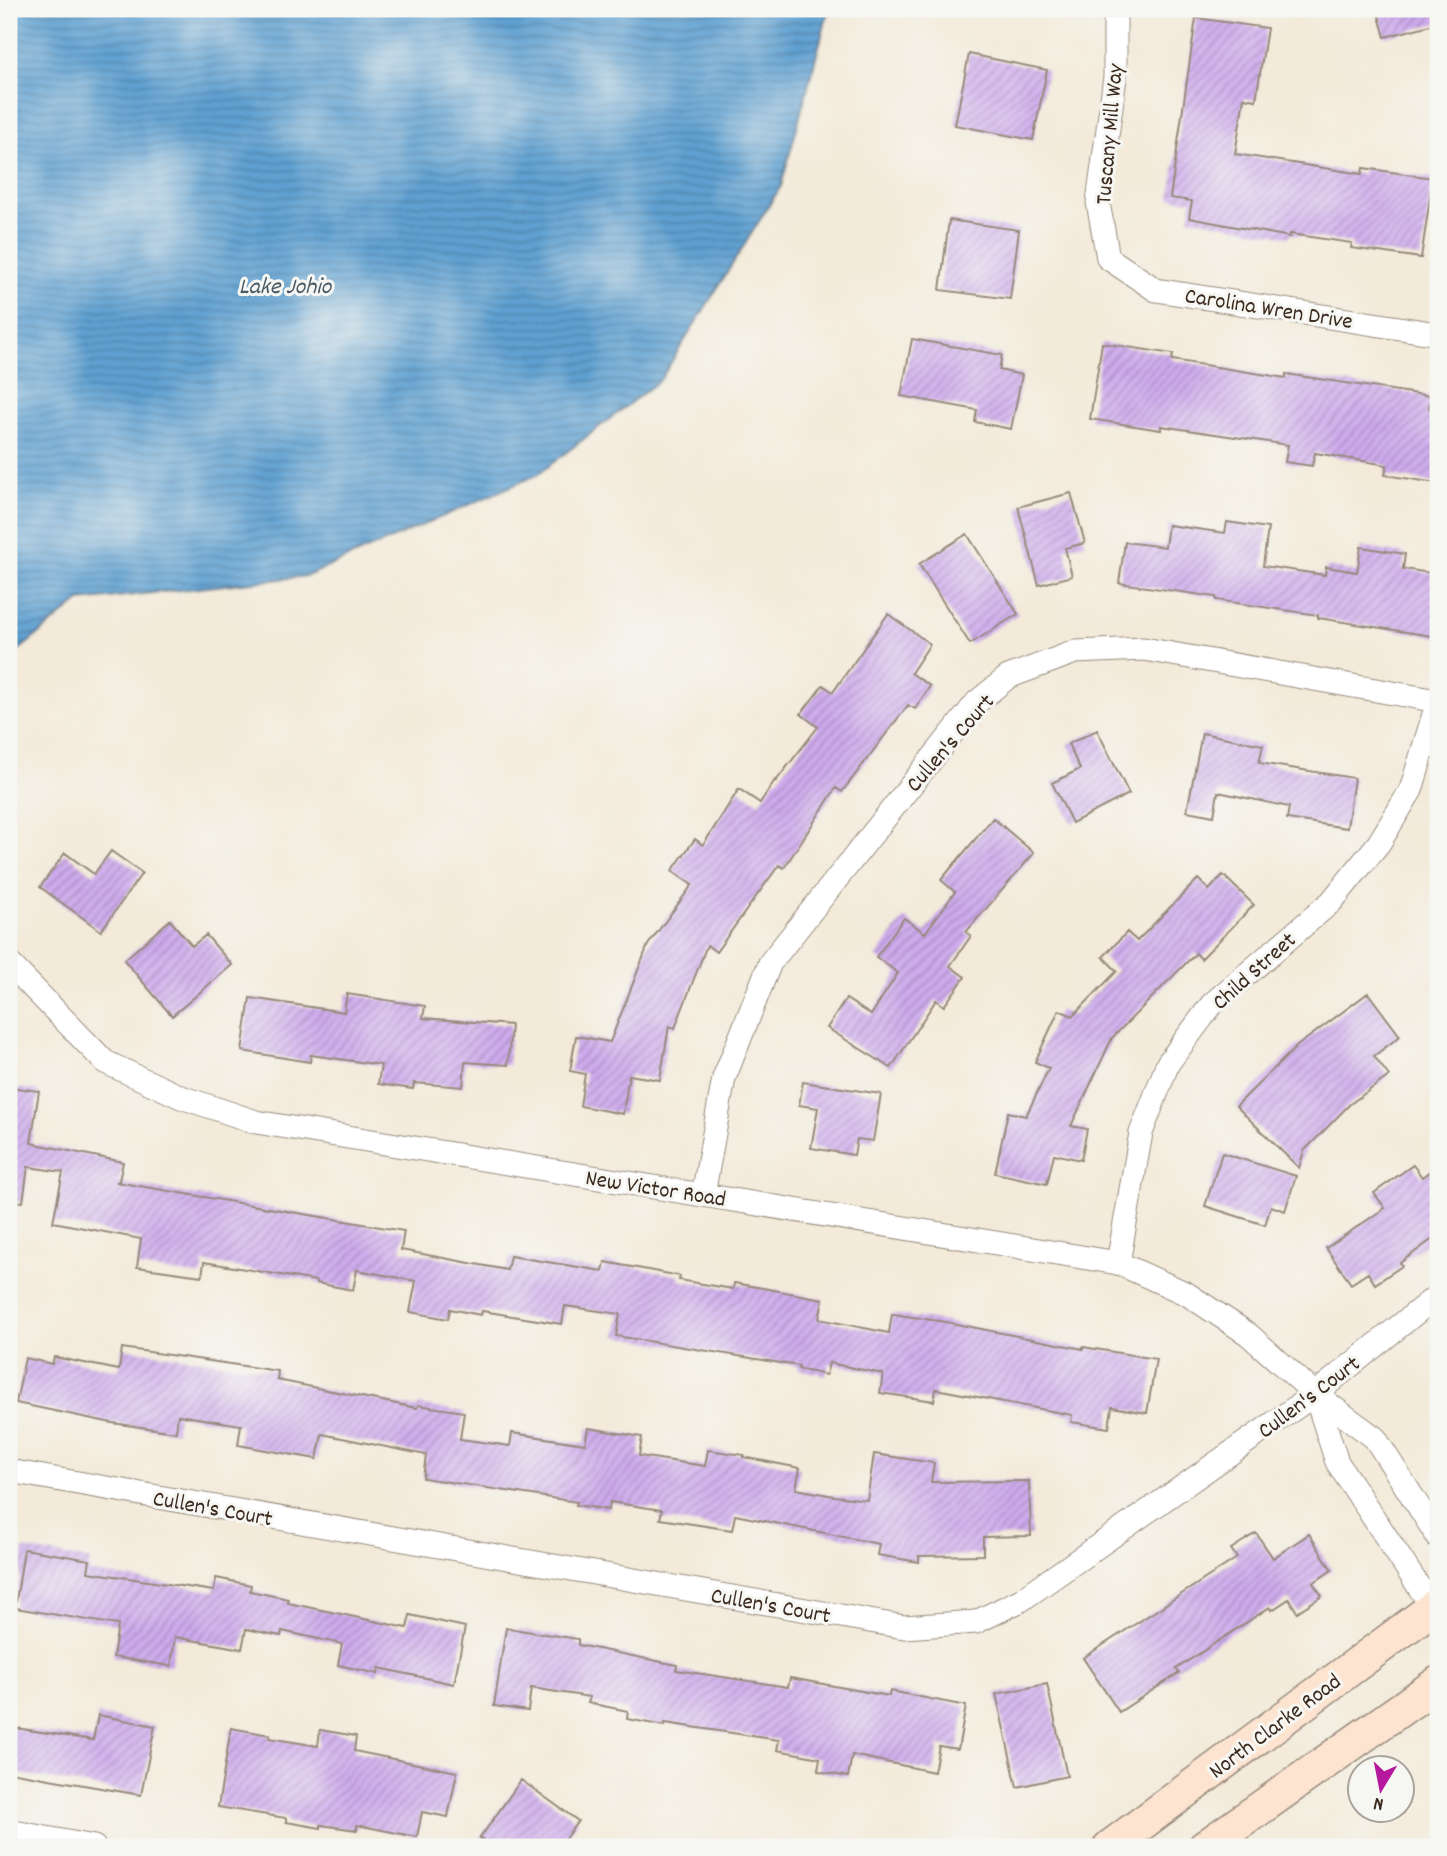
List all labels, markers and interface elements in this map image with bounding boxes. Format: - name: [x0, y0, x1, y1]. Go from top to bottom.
- street label: Tuscany Mill Way: [1089, 62, 1134, 206]
- water label: Lake Johio: [239, 271, 333, 305]
- street label: Carolina Wren Drive: [1182, 281, 1355, 340]
- street label: Cullen's Court: [900, 688, 1004, 801]
- street label: Child Street: [1206, 926, 1305, 1020]
- street label: New Victor Road: [583, 1163, 728, 1218]
- street label: Cullen's Court: [1252, 1349, 1368, 1448]
- street label: Cullen's Court: [150, 1484, 275, 1537]
- street label: Cullen's Court: [708, 1581, 833, 1634]
- street label: North Clarke Road: [1203, 1667, 1349, 1789]
- north arrow: [1346, 1755, 1416, 1825]
- text: N: [1372, 1788, 1386, 1816]

